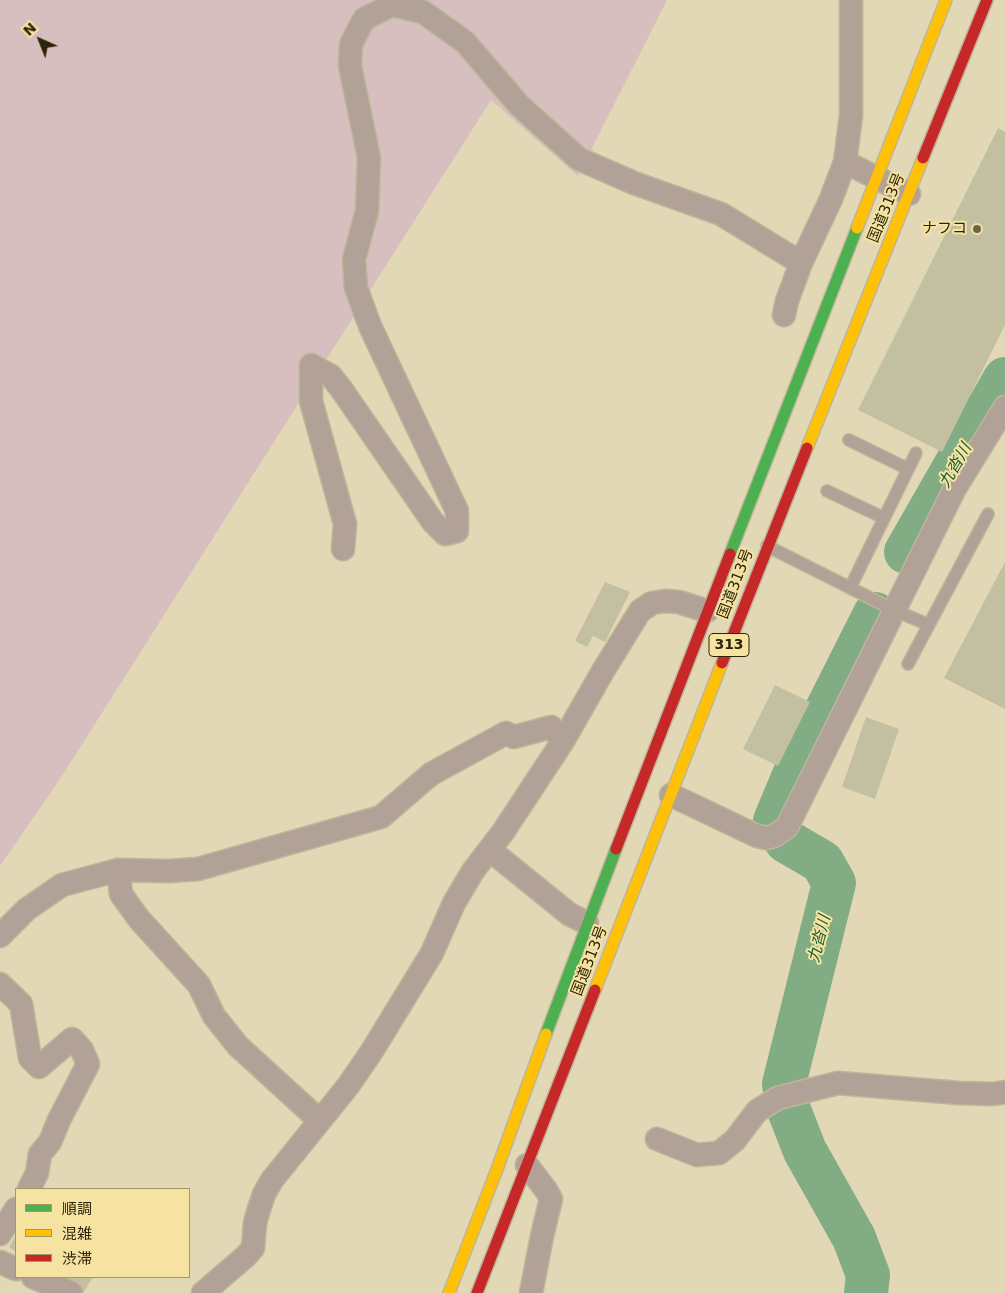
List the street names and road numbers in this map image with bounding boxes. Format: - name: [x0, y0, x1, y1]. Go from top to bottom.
- street label: 国道313号: [865, 170, 909, 246]
- street label: 国道313号: [714, 546, 758, 622]
- road number: 313: [709, 634, 749, 656]
- street label: 国道313号: [568, 923, 612, 999]

